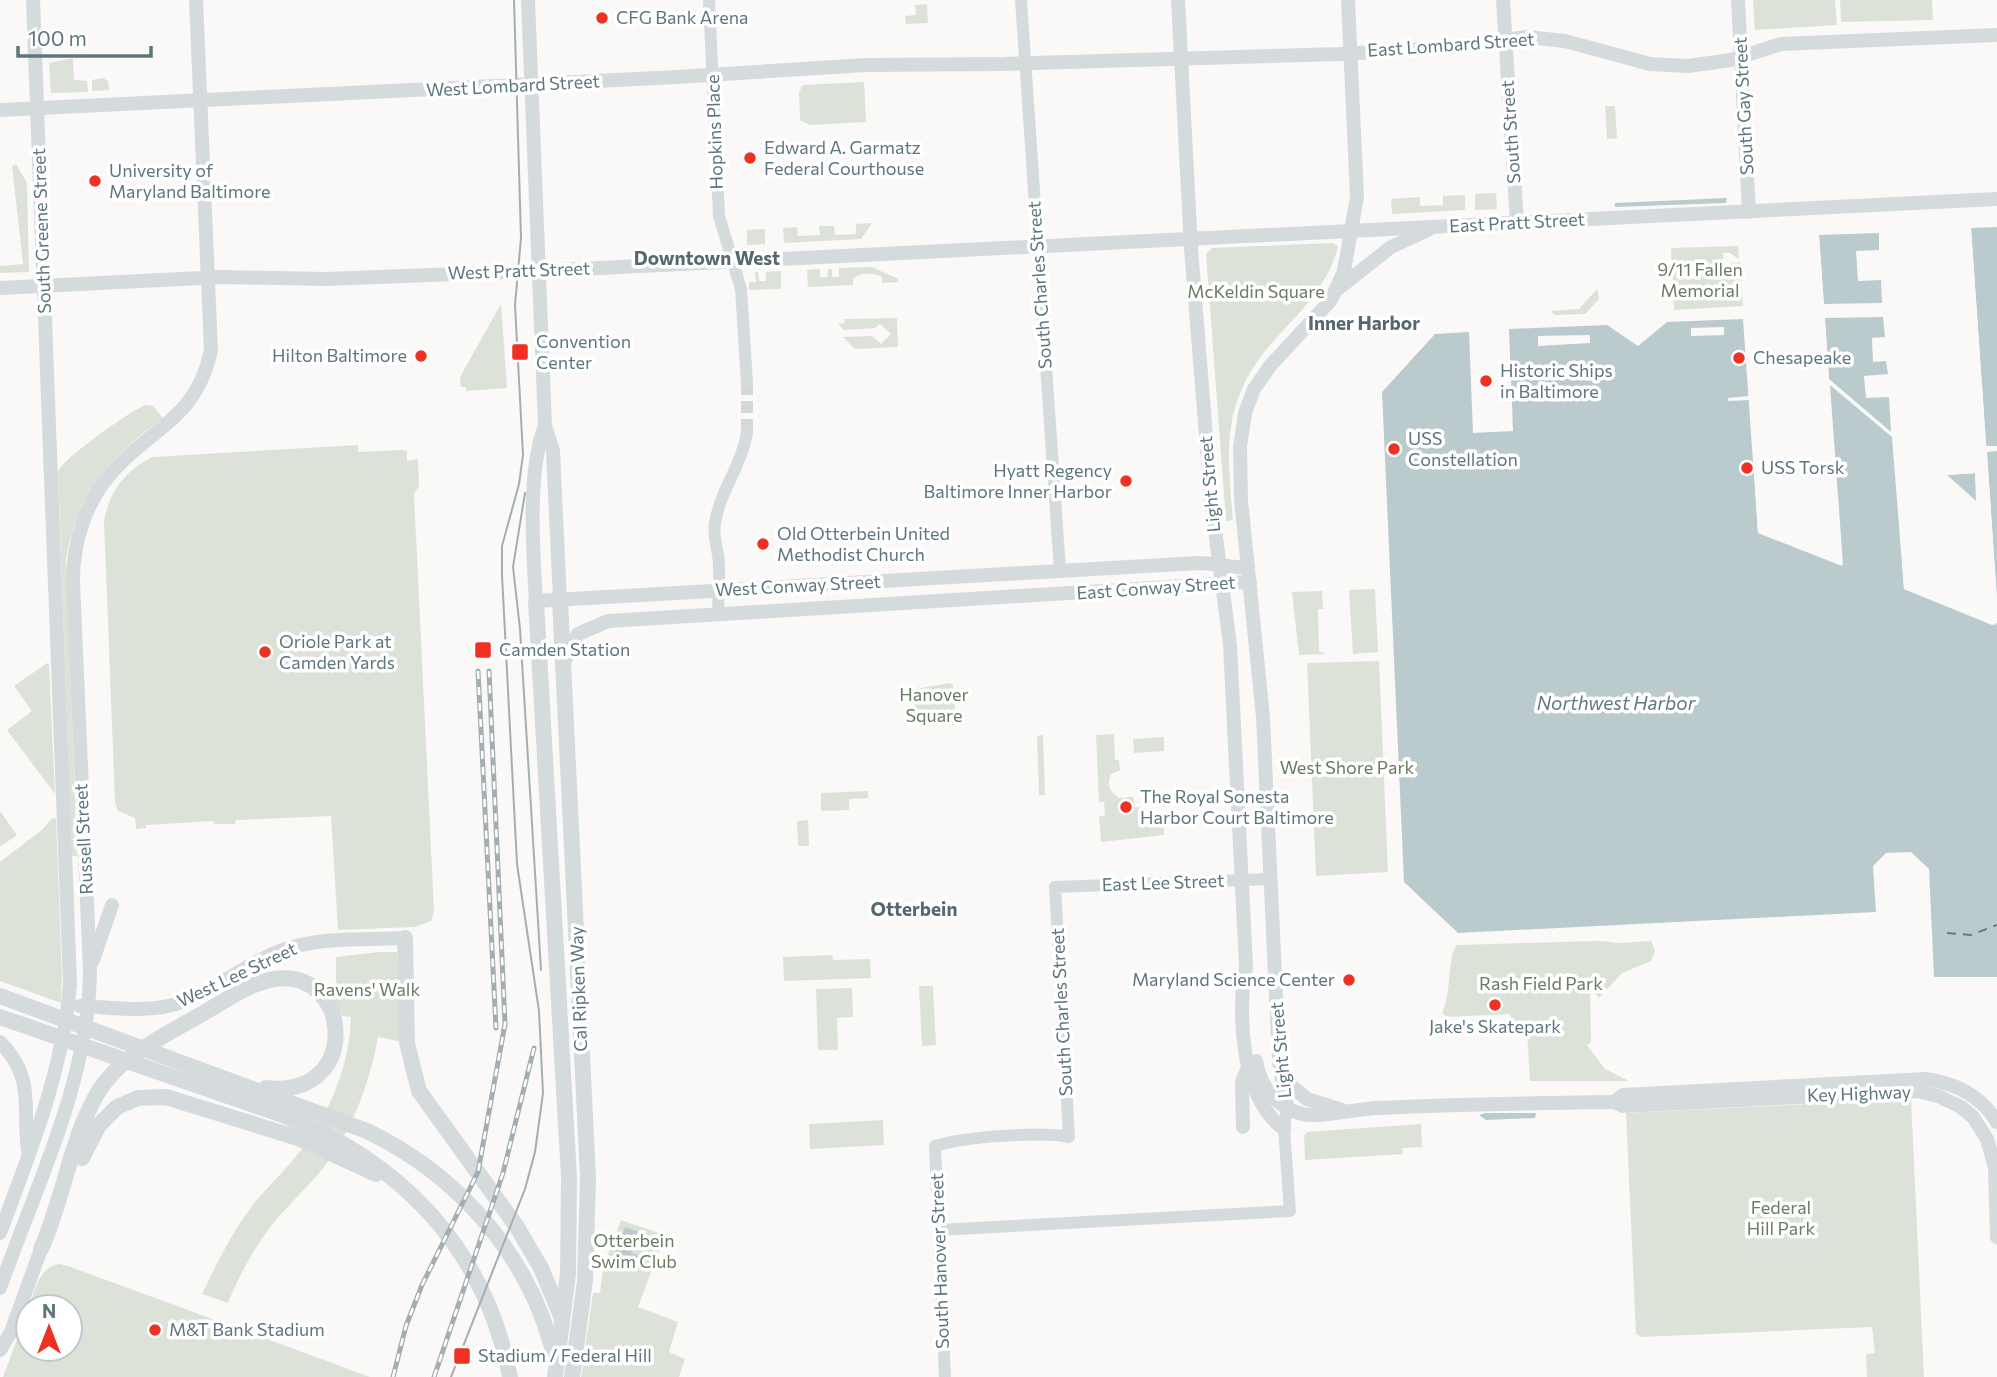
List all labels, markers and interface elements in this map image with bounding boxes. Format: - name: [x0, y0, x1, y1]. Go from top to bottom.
- place label: CFG Bank Arena: [616, 6, 748, 28]
- marker: CFG Bank Arena: [594, 10, 610, 26]
- scale bar: [18, 14, 150, 58]
- text: 100 m: [28, 25, 87, 50]
- street label: East Lombard Street: [1367, 27, 1535, 61]
- street label: South Gay Street: [1728, 36, 1758, 176]
- street label: West Lombard Street: [425, 69, 600, 101]
- street label: Hopkins Place: [701, 74, 727, 190]
- street label: South Street: [1495, 80, 1525, 184]
- place label: Edward A. Garmatz Federal Courthouse: [764, 136, 924, 179]
- street label: South Greene Street: [27, 148, 55, 314]
- marker: Edward A. Garmatz Federal Courthouse: [742, 150, 758, 166]
- place label: University of Maryland Baltimore: [109, 159, 271, 202]
- marker: University of Maryland Baltimore: [87, 173, 103, 189]
- street label: South Charles Street: [1022, 200, 1056, 370]
- street label: East Pratt Street: [1449, 207, 1585, 237]
- district label: Downtown West: [634, 246, 780, 269]
- street label: West Pratt Street: [447, 257, 590, 283]
- park label: 9/11 Fallen Memorial: [1657, 258, 1743, 301]
- park label: McKeldin Square: [1187, 280, 1325, 302]
- district label: Inner Harbor: [1308, 311, 1420, 334]
- place label: Convention Center: [536, 330, 631, 373]
- marker: Convention Center: [510, 342, 530, 362]
- place label: Hilton Baltimore: [272, 344, 407, 366]
- place label: Chesapeake: [1753, 346, 1851, 368]
- marker: Hilton Baltimore: [413, 348, 429, 364]
- marker: Chesapeake: [1731, 350, 1747, 366]
- place label: Historic Ships in Baltimore: [1500, 359, 1613, 402]
- marker: Historic Ships in Baltimore: [1478, 373, 1494, 389]
- place label: USS Constellation: [1408, 427, 1518, 470]
- street label: Light Street: [1194, 435, 1224, 533]
- marker: USS Constellation: [1386, 441, 1402, 457]
- place label: USS Torsk: [1761, 456, 1845, 478]
- place label: Hyatt Regency Baltimore Inner Harbor: [924, 459, 1112, 502]
- marker: USS Torsk: [1739, 460, 1755, 476]
- marker: Hyatt Regency Baltimore Inner Harbor: [1118, 473, 1134, 489]
- place label: Old Otterbein United Methodist Church: [777, 522, 950, 565]
- marker: Old Otterbein United Methodist Church: [755, 536, 771, 552]
- street label: West Conway Street: [715, 570, 881, 600]
- street label: East Conway Street: [1076, 570, 1236, 604]
- place label: Oriole Park at Camden Yards: [279, 630, 395, 673]
- place label: Camden Station: [499, 638, 630, 660]
- marker: Camden Station: [473, 640, 493, 660]
- marker: Oriole Park at Camden Yards: [257, 644, 273, 660]
- park label: Hanover Square: [899, 683, 969, 726]
- water label: Northwest Harbor: [1537, 691, 1697, 714]
- park label: West Shore Park: [1280, 756, 1415, 778]
- street label: Russell Street: [69, 783, 97, 895]
- place label: The Royal Sonesta Harbor Court Baltimore: [1140, 785, 1334, 828]
- marker: The Royal Sonesta Harbor Court Baltimore: [1118, 799, 1134, 815]
- street label: East Lee Street: [1101, 869, 1225, 895]
- district label: Otterbein: [871, 897, 957, 920]
- street label: Cal Ripken Way: [565, 926, 591, 1052]
- street label: South Charles Street: [1046, 927, 1076, 1097]
- street label: West Lee Street: [173, 937, 300, 1011]
- place label: Maryland Science Center: [1132, 968, 1335, 990]
- marker: Maryland Science Center: [1341, 972, 1357, 988]
- park label: Rash Field Park: [1479, 972, 1603, 994]
- park label: Ravens' Walk: [314, 978, 420, 1000]
- marker: Jake's Skatepark: [1487, 997, 1503, 1013]
- street label: Light Street: [1265, 1001, 1295, 1099]
- place label: Jake's Skatepark: [1429, 1015, 1561, 1037]
- street label: Key Highway: [1807, 1080, 1911, 1106]
- street label: South Hanover Street: [925, 1173, 953, 1349]
- park label: Federal Hill Park: [1747, 1196, 1815, 1239]
- park label: Otterbein Swim Club: [591, 1229, 677, 1272]
- north arrow: [14, 1293, 84, 1363]
- text: N: [42, 1299, 56, 1322]
- place label: M&T Bank Stadium: [169, 1318, 325, 1340]
- marker: M&T Bank Stadium: [147, 1322, 163, 1338]
- place label: Stadium / Federal Hill: [478, 1344, 652, 1366]
- marker: Stadium / Federal Hill: [452, 1346, 472, 1366]

